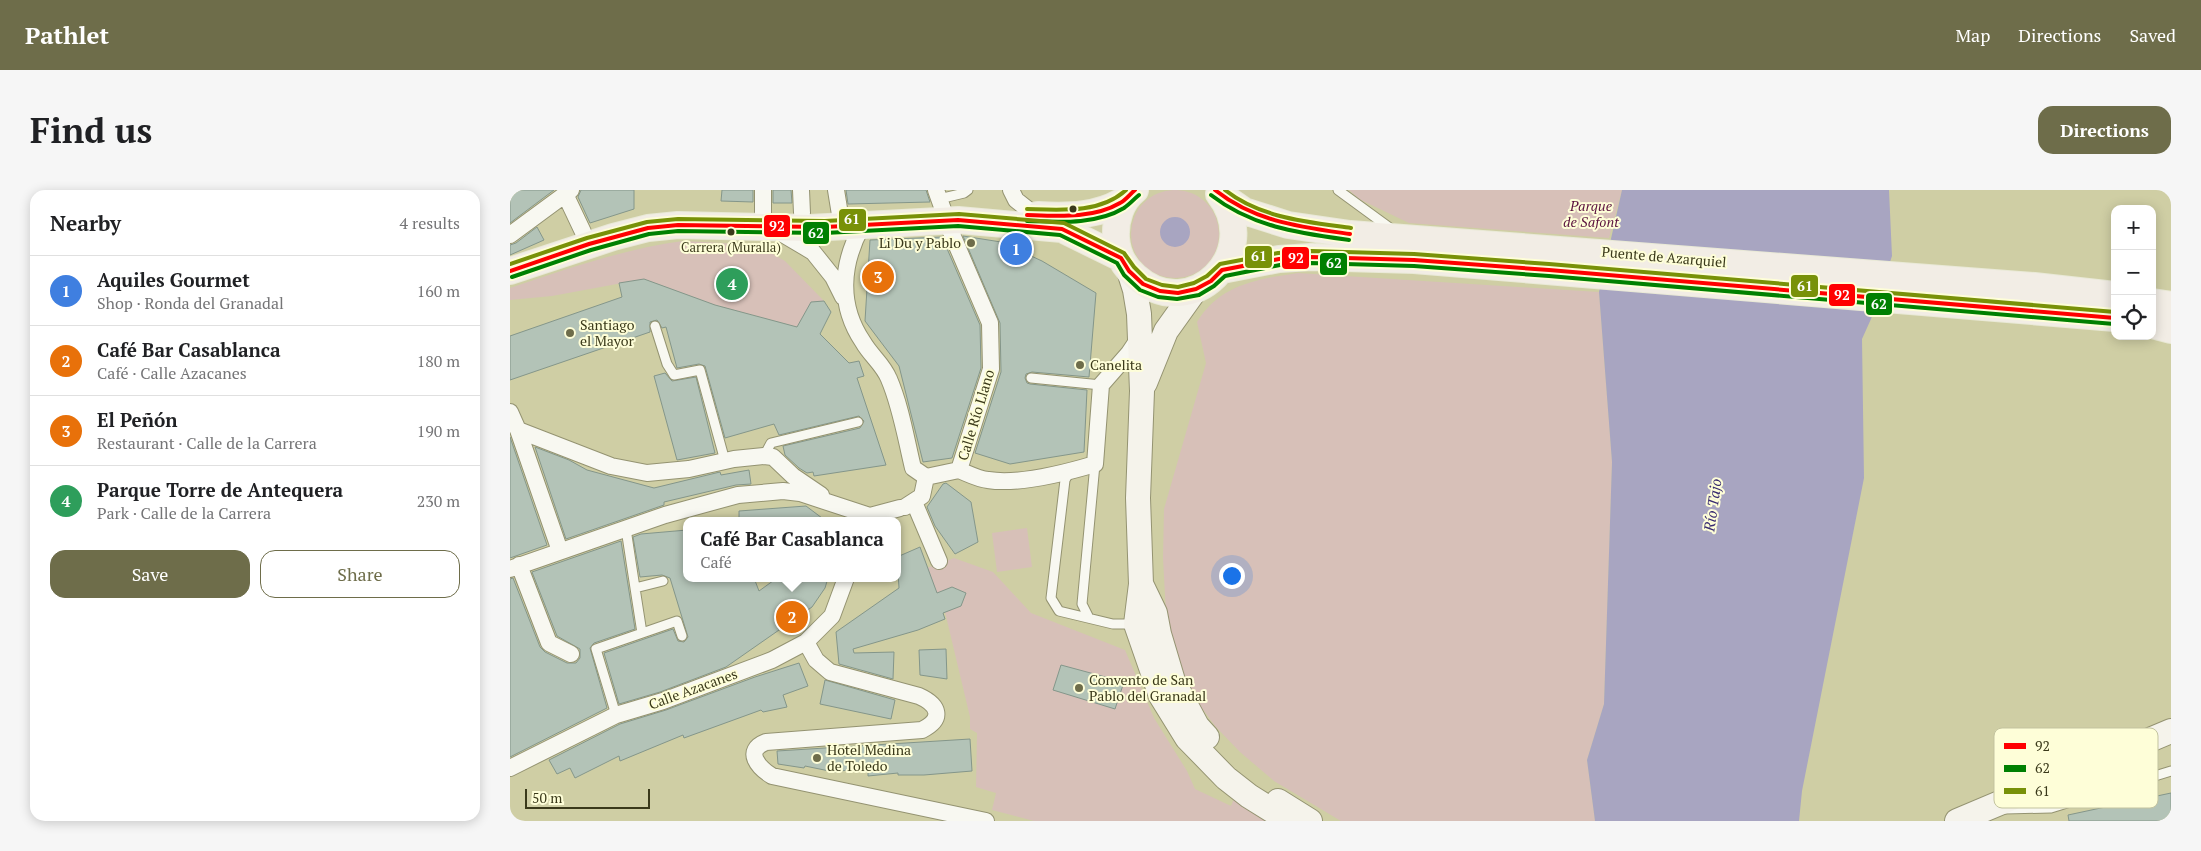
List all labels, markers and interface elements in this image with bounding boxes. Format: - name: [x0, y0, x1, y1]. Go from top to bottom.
- text: Pathlet: [25, 19, 109, 51]
- text: Map: [1955, 23, 1990, 47]
- text: Directions: [2018, 23, 2101, 47]
- text: Saved: [2129, 23, 2176, 47]
- button: Directions: [2038, 106, 2171, 154]
- text: Find us: [30, 107, 152, 153]
- park label: Parque de Safont: [1563, 196, 1619, 231]
- unlabelled marker: [1068, 204, 1078, 214]
- map controls: [2111, 205, 2156, 340]
- button: +: [2111, 205, 2156, 250]
- line badge: 61: [838, 208, 867, 232]
- text: Nearby: [50, 209, 121, 237]
- text: 61: [844, 209, 860, 228]
- text: 4 results: [400, 212, 460, 234]
- line badge: 92: [763, 214, 791, 238]
- text: 92: [769, 216, 785, 235]
- line badge: 62: [802, 221, 830, 245]
- text: 62: [808, 223, 824, 242]
- marker: Carrera (Muralla): [726, 227, 736, 237]
- pin: 1: [1000, 230, 1032, 268]
- place label: Li Du y Pablo: [879, 233, 961, 252]
- marker: Li Du y Pablo: [965, 237, 977, 249]
- place label: Carrera (Muralla): [681, 238, 781, 256]
- street label: Puente de Azarquiel: [1601, 242, 1727, 271]
- line badge: 61: [1244, 245, 1273, 269]
- text: 61: [1251, 246, 1267, 265]
- line badge: 92: [1281, 246, 1310, 270]
- text: 92: [1288, 248, 1304, 267]
- button: −: [2111, 250, 2156, 295]
- line badge: 62: [1319, 252, 1348, 276]
- text: 62: [1326, 253, 1342, 272]
- pin: 3: [862, 258, 894, 296]
- pin: 4: [716, 265, 748, 303]
- text: Aquiles Gourmet: [97, 267, 250, 292]
- line badge: 61: [1790, 274, 1819, 298]
- text: 61: [1797, 276, 1813, 295]
- text: 1: [61, 280, 71, 302]
- text: 160 m: [417, 280, 460, 302]
- line badge: 92: [1828, 283, 1856, 307]
- text: 92: [1834, 285, 1850, 304]
- text: Shop · Ronda del Granadal: [97, 292, 284, 314]
- line badge: 62: [1865, 292, 1893, 316]
- text: 62: [1871, 294, 1887, 313]
- button: locate: [2111, 295, 2156, 340]
- place label: Santiago el Mayor: [580, 315, 635, 350]
- marker: Santiago el Mayor: [564, 327, 576, 339]
- text: Café Bar Casablanca: [97, 337, 281, 362]
- text: 2: [61, 350, 71, 372]
- text: 180 m: [417, 350, 460, 372]
- place label: Canelita: [1090, 355, 1142, 374]
- marker: Canelita: [1074, 359, 1086, 371]
- text: Café · Calle Azacanes: [97, 362, 247, 384]
- street label: Calle Río Llano: [953, 367, 998, 463]
- text: El Peñón: [97, 407, 177, 432]
- text: 3: [61, 420, 71, 442]
- text: 190 m: [417, 420, 460, 442]
- text: Restaurant · Calle de la Carrera: [97, 432, 317, 454]
- text: Parque Torre de Antequera: [97, 477, 343, 502]
- water label: Río Tajo: [1698, 477, 1726, 534]
- text: 4: [61, 490, 71, 512]
- text: 230 m: [417, 490, 460, 512]
- text: Park · Calle de la Carrera: [97, 502, 271, 524]
- popup: [683, 517, 901, 582]
- text: Café Bar Casablanca: [700, 526, 884, 551]
- button: Save: [50, 550, 250, 598]
- button: Share: [260, 550, 460, 598]
- text: Café: [700, 551, 732, 573]
- your location: [1219, 563, 1245, 589]
- pin: 2: [776, 598, 808, 636]
- street label: Calle Azacanes: [646, 664, 740, 713]
- place label: Convento de San Pablo del Granadal: [1089, 670, 1206, 705]
- marker: Convento de San Pablo del Granadal: [1073, 682, 1085, 694]
- legend: [1994, 728, 2158, 808]
- text: 92: [2035, 736, 2050, 755]
- place label: Hotel Medina de Toledo: [827, 740, 911, 775]
- marker: Hotel Medina de Toledo: [811, 752, 823, 764]
- text: 62: [2035, 758, 2050, 777]
- text: 61: [2035, 781, 2050, 800]
- scale bar: [525, 786, 650, 809]
- text: 50 m: [532, 788, 562, 807]

